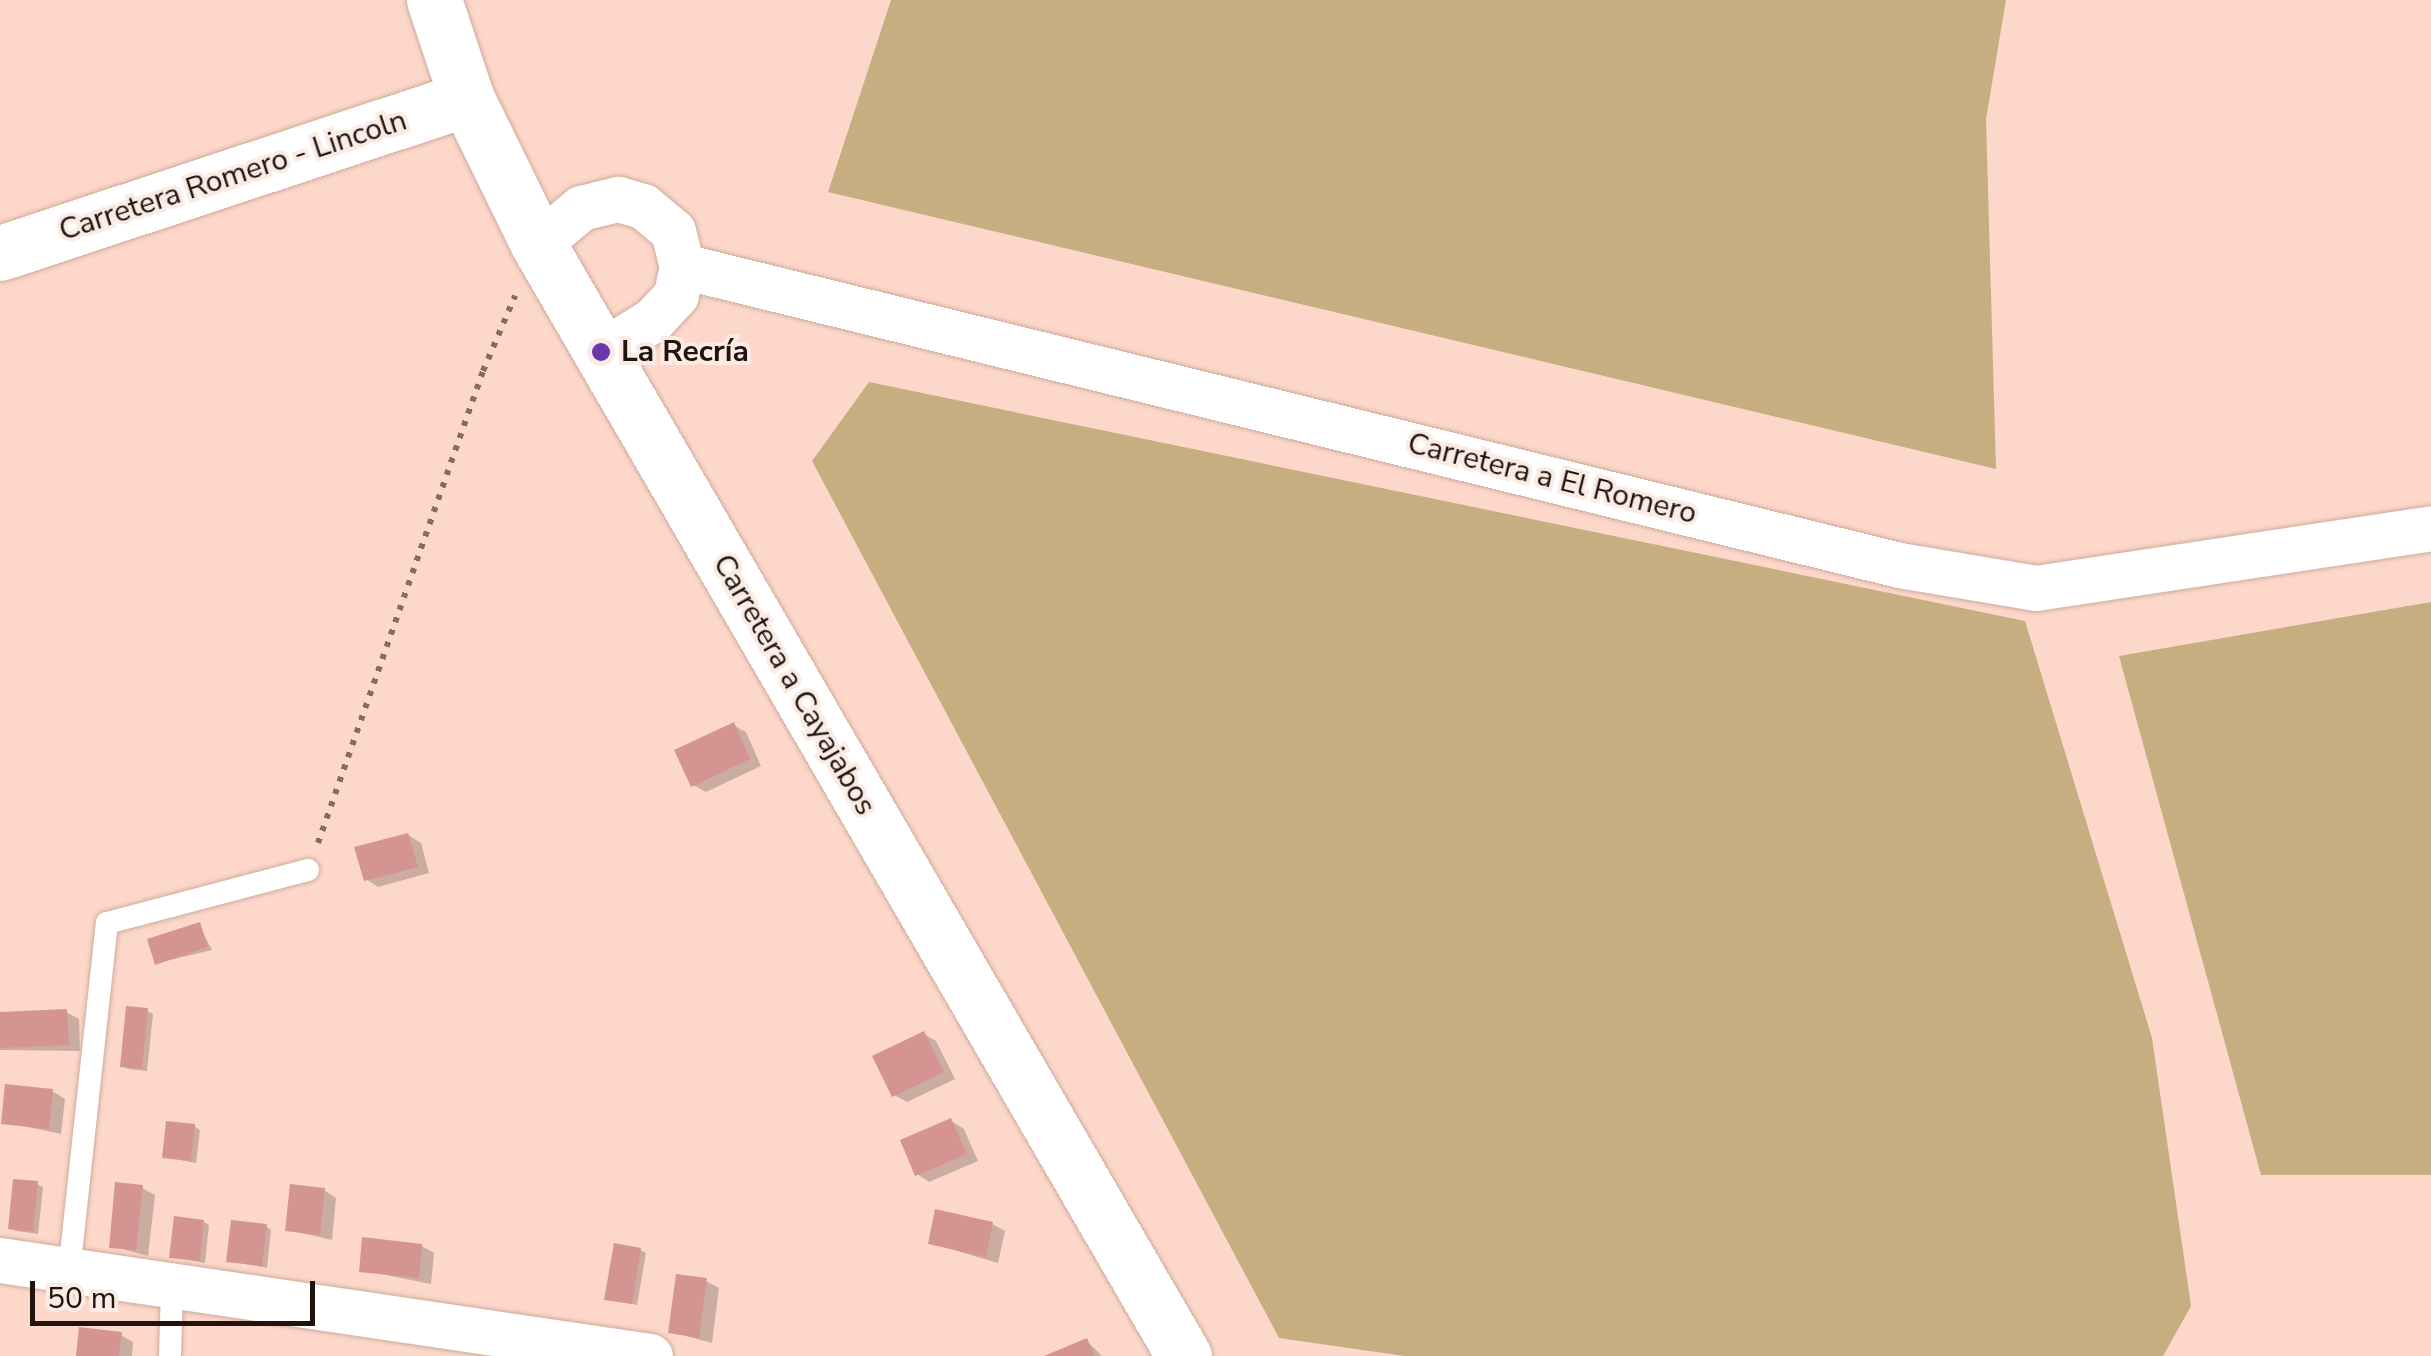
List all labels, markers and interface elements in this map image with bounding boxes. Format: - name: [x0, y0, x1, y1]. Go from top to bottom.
- street label: Carretera Romero - Lincoln: [55, 103, 411, 249]
- place label: La Recría: [621, 334, 749, 370]
- marker: La Recría: [590, 341, 612, 363]
- street label: Carretera a El Romero: [1404, 426, 1700, 532]
- street label: Carretera a Cayajabos: [705, 548, 883, 822]
- scale bar: [35, 1261, 320, 1323]
- text: 50 m: [47, 1278, 116, 1319]

